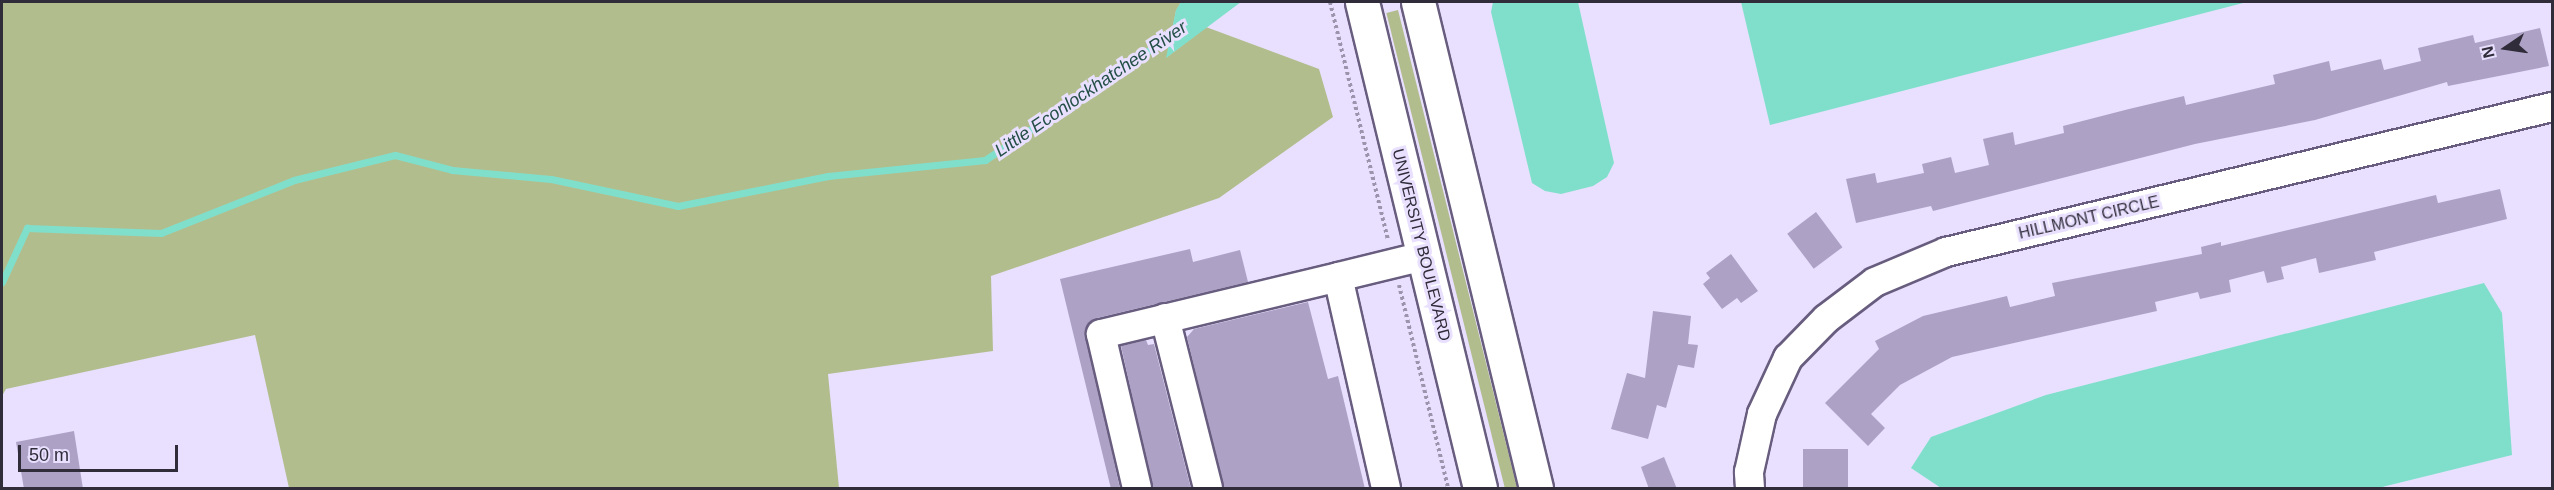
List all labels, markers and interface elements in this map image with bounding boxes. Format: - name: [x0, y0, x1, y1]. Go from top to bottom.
- water label: Little Econlockhatchee River: [991, 17, 1191, 161]
- north arrow: [2476, 18, 2536, 78]
- text: N: [2478, 45, 2498, 60]
- street label: UNIVERSITY BOULEVARD: [1388, 147, 1454, 343]
- street label: HILLMONT CIRCLE: [2017, 192, 2161, 244]
- scale bar: [21, 433, 182, 471]
- text: 50 m: [29, 445, 69, 465]

